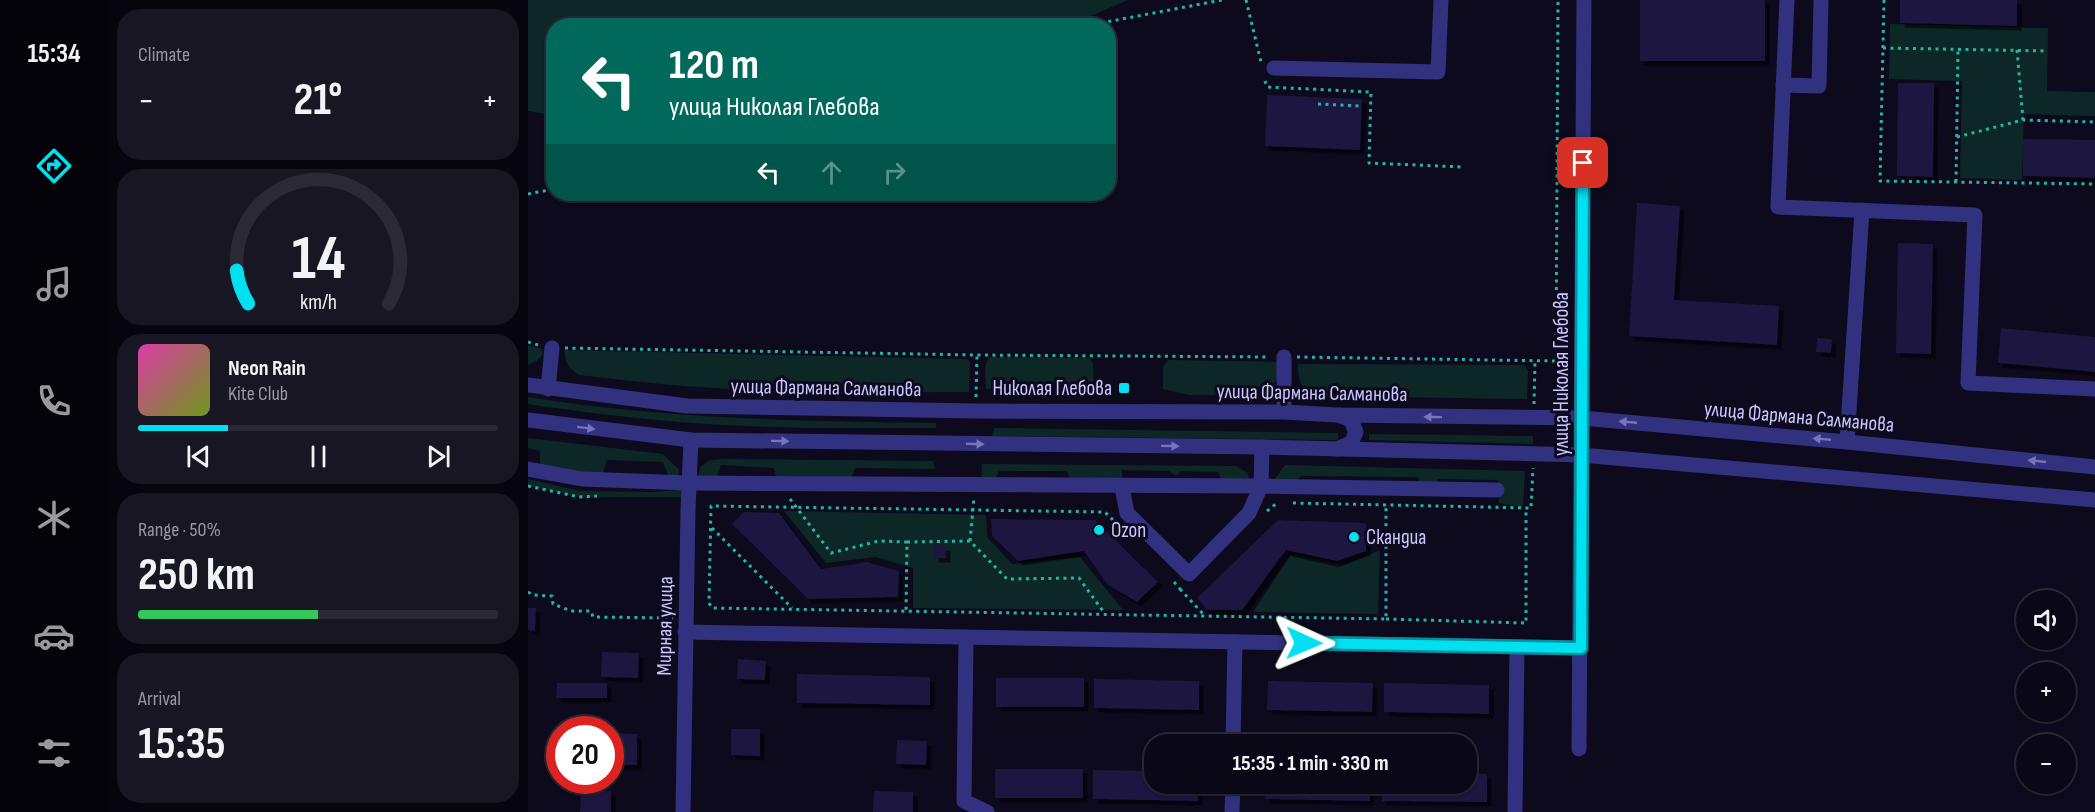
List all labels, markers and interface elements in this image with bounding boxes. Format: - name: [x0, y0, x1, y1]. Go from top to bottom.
- text: 15:34: [27, 38, 81, 70]
- text: 120 m: [669, 40, 759, 91]
- icon: left: [570, 42, 648, 120]
- text: Climate: [138, 43, 190, 67]
- text: 21°: [294, 73, 342, 128]
- text: −: [138, 81, 154, 121]
- text: +: [482, 81, 498, 121]
- text: улица Николая Глебова: [669, 91, 880, 123]
- pin: [1557, 137, 1608, 188]
- icon: directions: [33, 145, 75, 187]
- icon: arrive: [1566, 146, 1599, 179]
- icon: left: [752, 156, 785, 189]
- icon: ahead: [815, 156, 848, 189]
- icon: right: [878, 156, 911, 189]
- text: 14: [291, 222, 345, 297]
- icon: music: [33, 263, 75, 305]
- text: km/h: [299, 290, 337, 315]
- street label: улица Николая Глебова: [1549, 292, 1574, 456]
- text: Neon Rain: [228, 355, 306, 382]
- street label: улица Фармана Салманова: [730, 374, 922, 402]
- place label: Николая Глебова: [992, 376, 1112, 401]
- street label: улица Фармана Салманова: [1216, 379, 1408, 407]
- icon: phone: [33, 380, 75, 422]
- marker: Николая Глебова: [1117, 381, 1131, 395]
- text: Kite Club: [228, 382, 288, 406]
- street label: улица Фармана Салманова: [1703, 396, 1895, 438]
- one-way arrow: [1423, 412, 1442, 421]
- one-way arrow: [1618, 418, 1637, 427]
- one-way arrow: [577, 423, 596, 433]
- one-way arrow: [1812, 435, 1831, 444]
- one-way arrow: [771, 436, 790, 446]
- one-way arrow: [966, 439, 985, 448]
- icon: previous: [182, 440, 215, 473]
- icon: pause: [302, 440, 335, 473]
- icon: next: [422, 440, 455, 473]
- one-way arrow: [1161, 441, 1180, 451]
- one-way arrow: [2027, 456, 2046, 466]
- icon: climate: [33, 497, 75, 539]
- text: Range · 50%: [138, 518, 221, 542]
- place label: Ozon: [1111, 518, 1146, 543]
- marker: Ozon: [1092, 523, 1106, 537]
- place label: Скандиа: [1366, 525, 1426, 550]
- marker: Скандиа: [1347, 530, 1361, 544]
- text: 250 km: [138, 548, 255, 603]
- street label: Мирная улица: [652, 576, 678, 676]
- map controls: [2016, 590, 2076, 794]
- button: sound: [2016, 590, 2076, 650]
- position arrow: [1272, 611, 1336, 675]
- icon: car: [33, 615, 75, 657]
- button: +: [2016, 662, 2076, 722]
- text: Arrival: [138, 687, 181, 711]
- speed limit sign: 20: [546, 716, 624, 794]
- text: 15:35: [138, 717, 225, 772]
- icon: filters: [33, 732, 75, 774]
- button: −: [2016, 734, 2076, 794]
- text: 15:35 · 1 min · 330 m: [1232, 750, 1389, 777]

